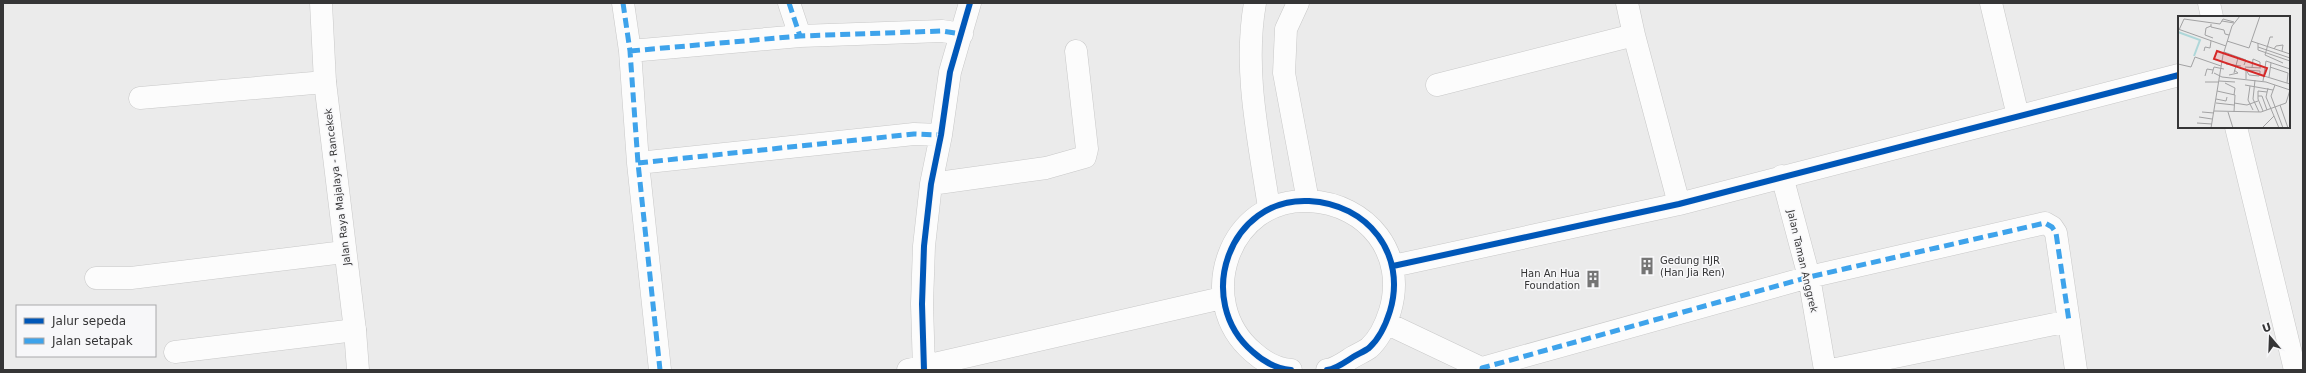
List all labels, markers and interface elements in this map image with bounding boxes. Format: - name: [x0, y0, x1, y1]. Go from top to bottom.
- inset map: [2178, 16, 2290, 128]
- street label: Jalan Raya Majalaya - Rancekek: [322, 107, 353, 267]
- street label: Jalan Taman Anggrek: [1785, 208, 1820, 314]
- place label: Gedung HJR (Han Jia Ren): [1660, 255, 1725, 278]
- building icon: Gedung HJR (Han Jia Ren): [1637, 256, 1657, 276]
- place label: Han An Hua Foundation: [1520, 268, 1580, 291]
- building icon: Han An Hua Foundation: [1583, 269, 1603, 289]
- legend: [16, 305, 156, 357]
- text: Jalur sepeda: [51, 314, 126, 328]
- north arrow: [2250, 317, 2290, 357]
- text: U: [2261, 320, 2273, 336]
- text: Jalan setapak: [51, 334, 133, 348]

